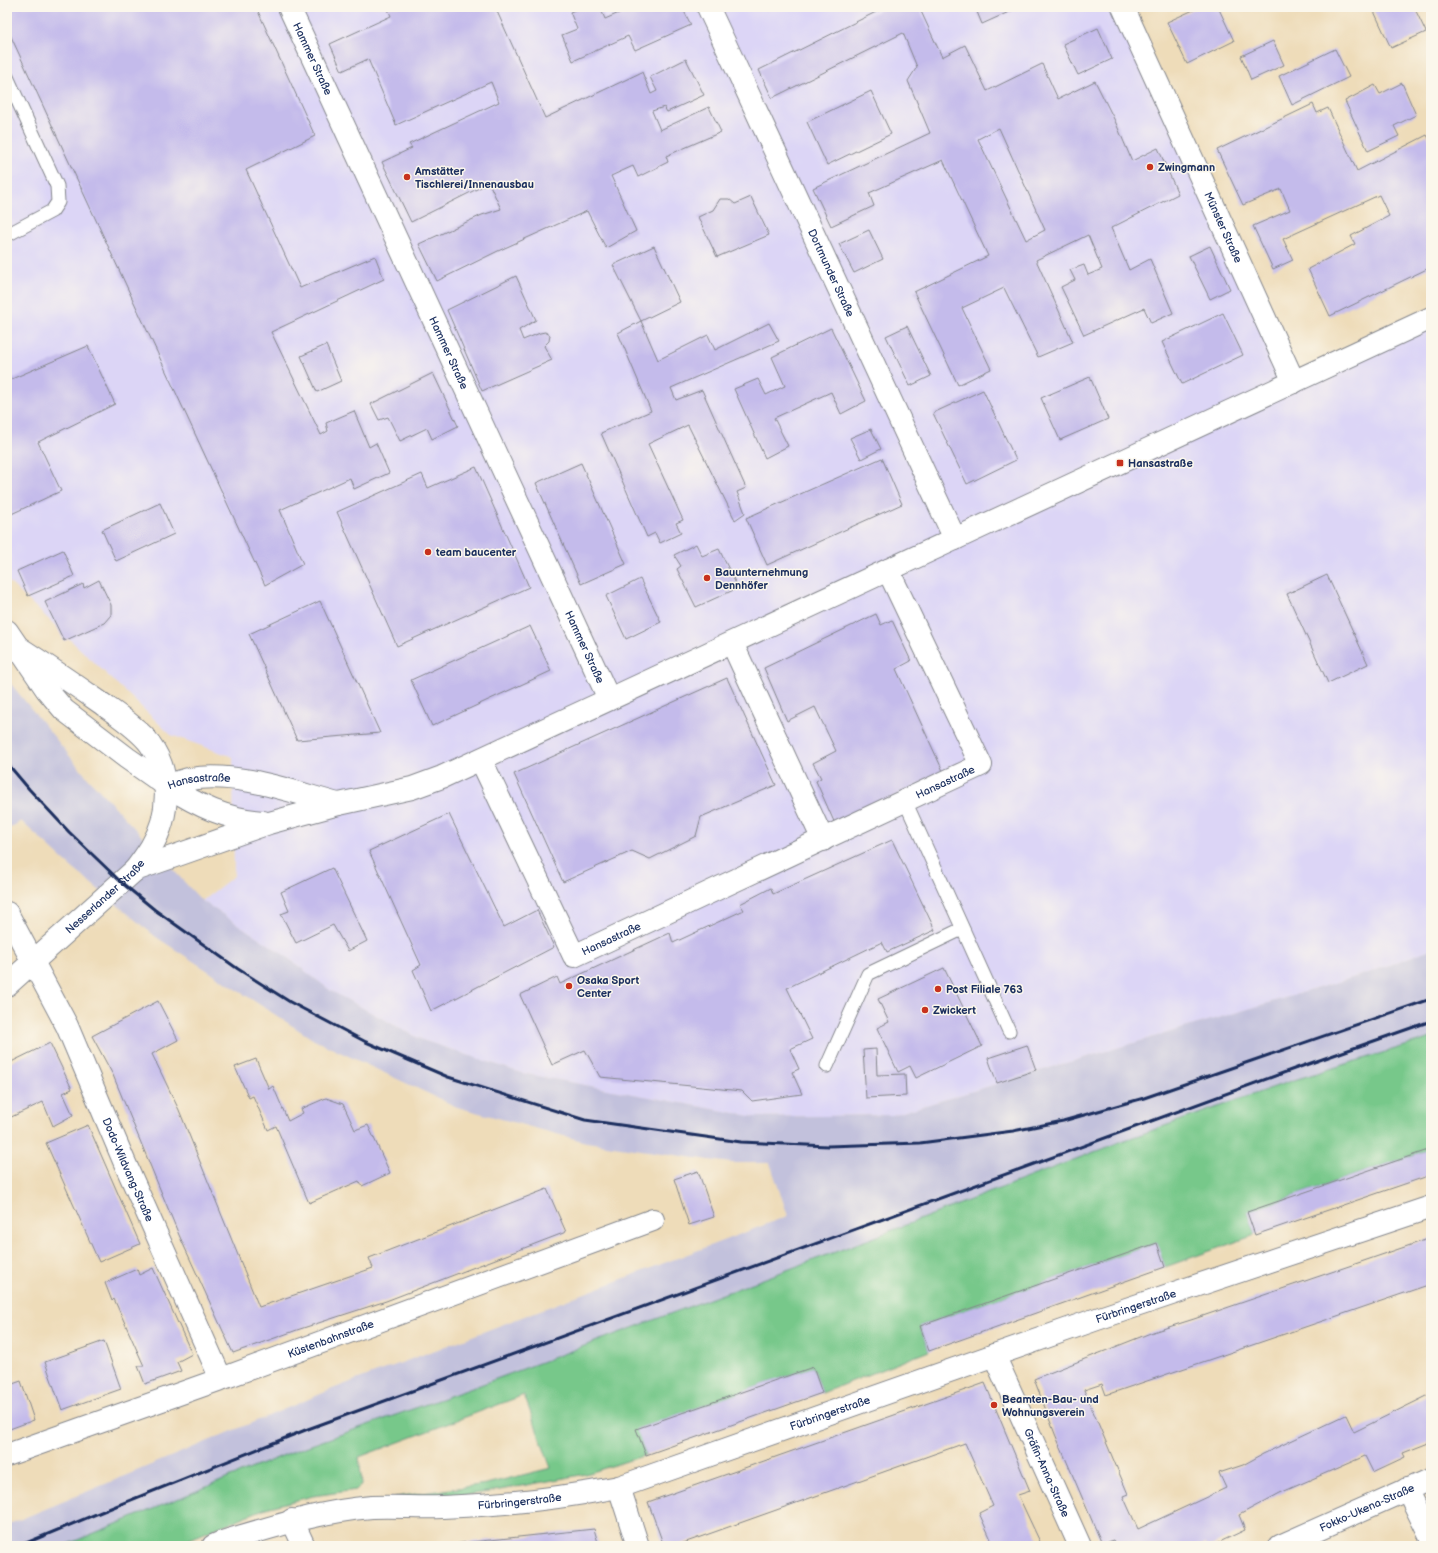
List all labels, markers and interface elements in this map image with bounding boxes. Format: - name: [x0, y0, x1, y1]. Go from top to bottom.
- street label: Hammer Straße: [291, 20, 335, 98]
- place label: Zwingmann: [1158, 161, 1215, 174]
- marker: Zwingmann: [1145, 162, 1155, 172]
- place label: Amstätter Tischlerei/Innenausbau: [414, 165, 534, 191]
- marker: Amstätter Tischlerei/Innenausbau: [402, 172, 412, 182]
- street label: Münster Straße: [1202, 190, 1245, 265]
- street label: Dortmunder Straße: [805, 227, 858, 319]
- street label: Hammer Straße: [427, 314, 471, 392]
- place label: Hansastraße: [1128, 457, 1193, 470]
- marker: Hansastraße: [1115, 458, 1125, 468]
- place label: team baucenter: [435, 546, 517, 559]
- marker: team baucenter: [423, 547, 433, 557]
- place label: Bauunternehmung Dennhöfer: [715, 566, 808, 592]
- marker: Bauunternehmung Dennhöfer: [702, 573, 712, 583]
- street label: Hammer Straße: [563, 609, 607, 686]
- street label: Hansastraße: [914, 762, 977, 801]
- street label: Hansastraße: [166, 771, 232, 792]
- street label: Nesserlander Straße: [62, 856, 148, 936]
- street label: Hansastraße: [580, 919, 643, 958]
- place label: Osaka Sport Center: [577, 974, 639, 1000]
- marker: Osaka Sport Center: [564, 981, 574, 991]
- place label: Post Filiale 763: [946, 983, 1023, 996]
- marker: Post Filiale 763: [933, 984, 943, 994]
- place label: Zwickert: [933, 1004, 976, 1017]
- marker: Zwickert: [920, 1005, 930, 1015]
- street label: Dodo-Wildvang-Straße: [100, 1116, 157, 1224]
- street label: Fürbringerstraße: [1094, 1286, 1178, 1326]
- street label: Küstenbahnstraße: [286, 1317, 376, 1360]
- street label: Fürbringerstraße: [788, 1393, 872, 1433]
- place label: Beamten-Bau- und Wohnungsverein: [1002, 1393, 1099, 1419]
- marker: Beamten-Bau- und Wohnungsverein: [989, 1400, 999, 1410]
- street label: Gräfin-Anna-Straße: [1021, 1426, 1073, 1519]
- street label: Fokko-Ukena-Straße: [1317, 1481, 1417, 1534]
- street label: Fürbringerstraße: [477, 1490, 563, 1512]

